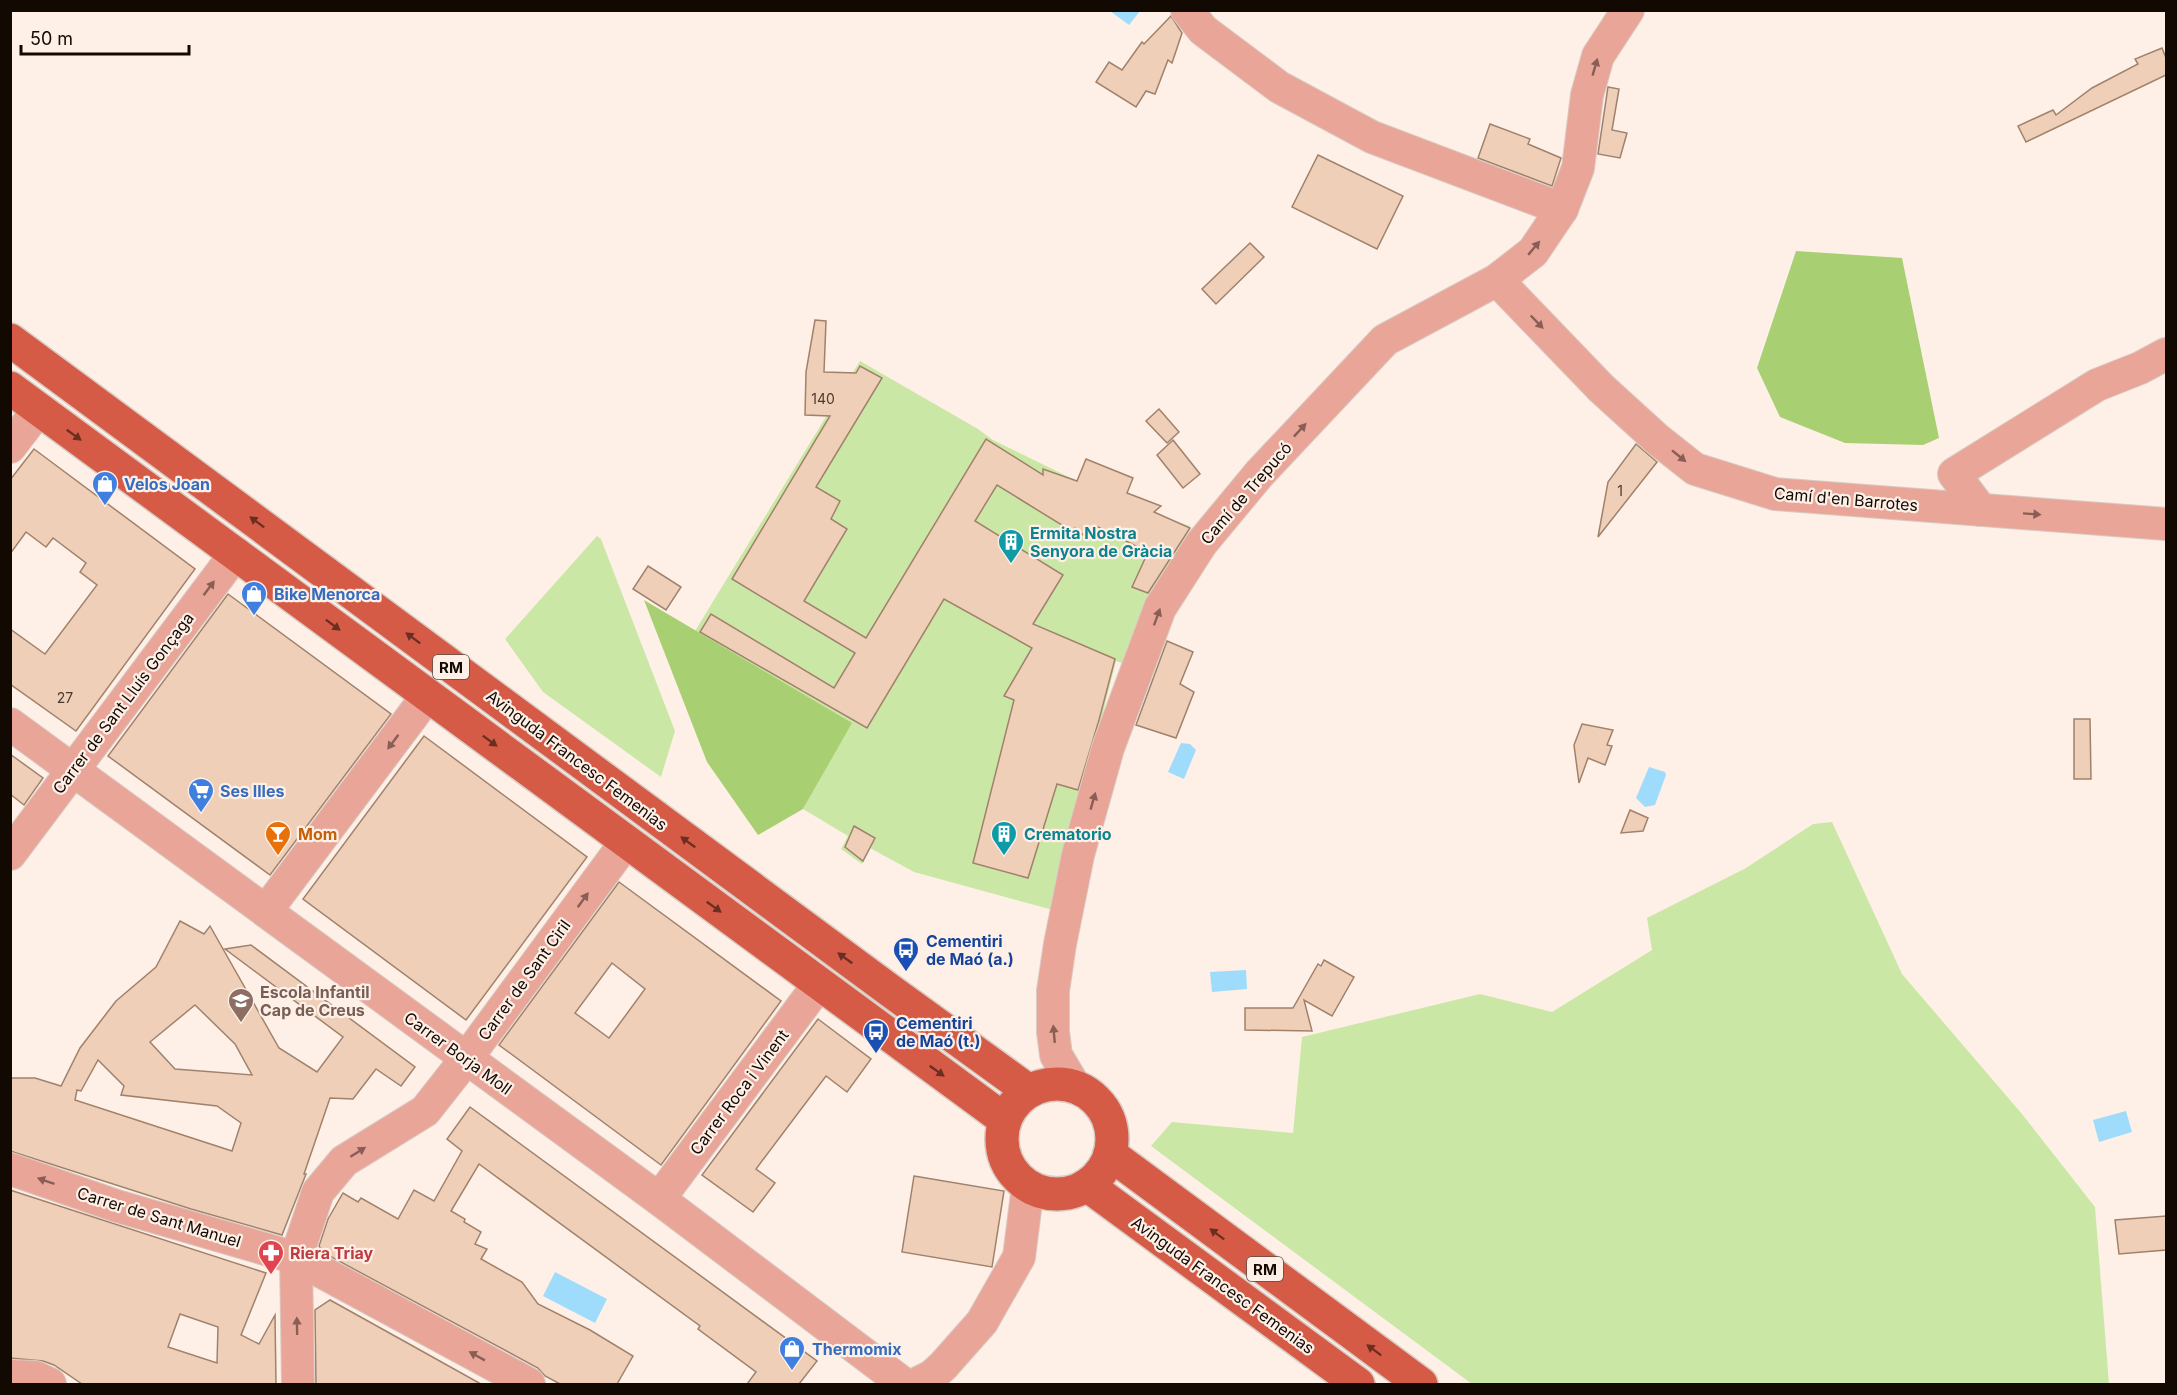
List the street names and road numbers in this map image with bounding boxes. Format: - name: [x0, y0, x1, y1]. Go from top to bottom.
- street label: Camí de Trepucó: [1196, 438, 1296, 548]
- street label: Camí d'en Barrotes: [1773, 483, 1919, 515]
- street label: Carrer de Sant Lluís Gonçaga: [48, 608, 198, 798]
- road number: RM: [433, 655, 469, 679]
- street label: Avinguda Francesc Femenias: [483, 685, 671, 835]
- street label: Carrer de Sant Ciril: [474, 916, 574, 1044]
- street label: Carrer Borja Moll: [400, 1007, 516, 1099]
- street label: Carrer Roca i Vinent: [685, 1025, 793, 1159]
- street label: Carrer de Sant Manuel: [75, 1183, 243, 1251]
- street label: Avinguda Francesc Femenias: [1128, 1212, 1318, 1358]
- road number: RM: [1247, 1257, 1283, 1281]

